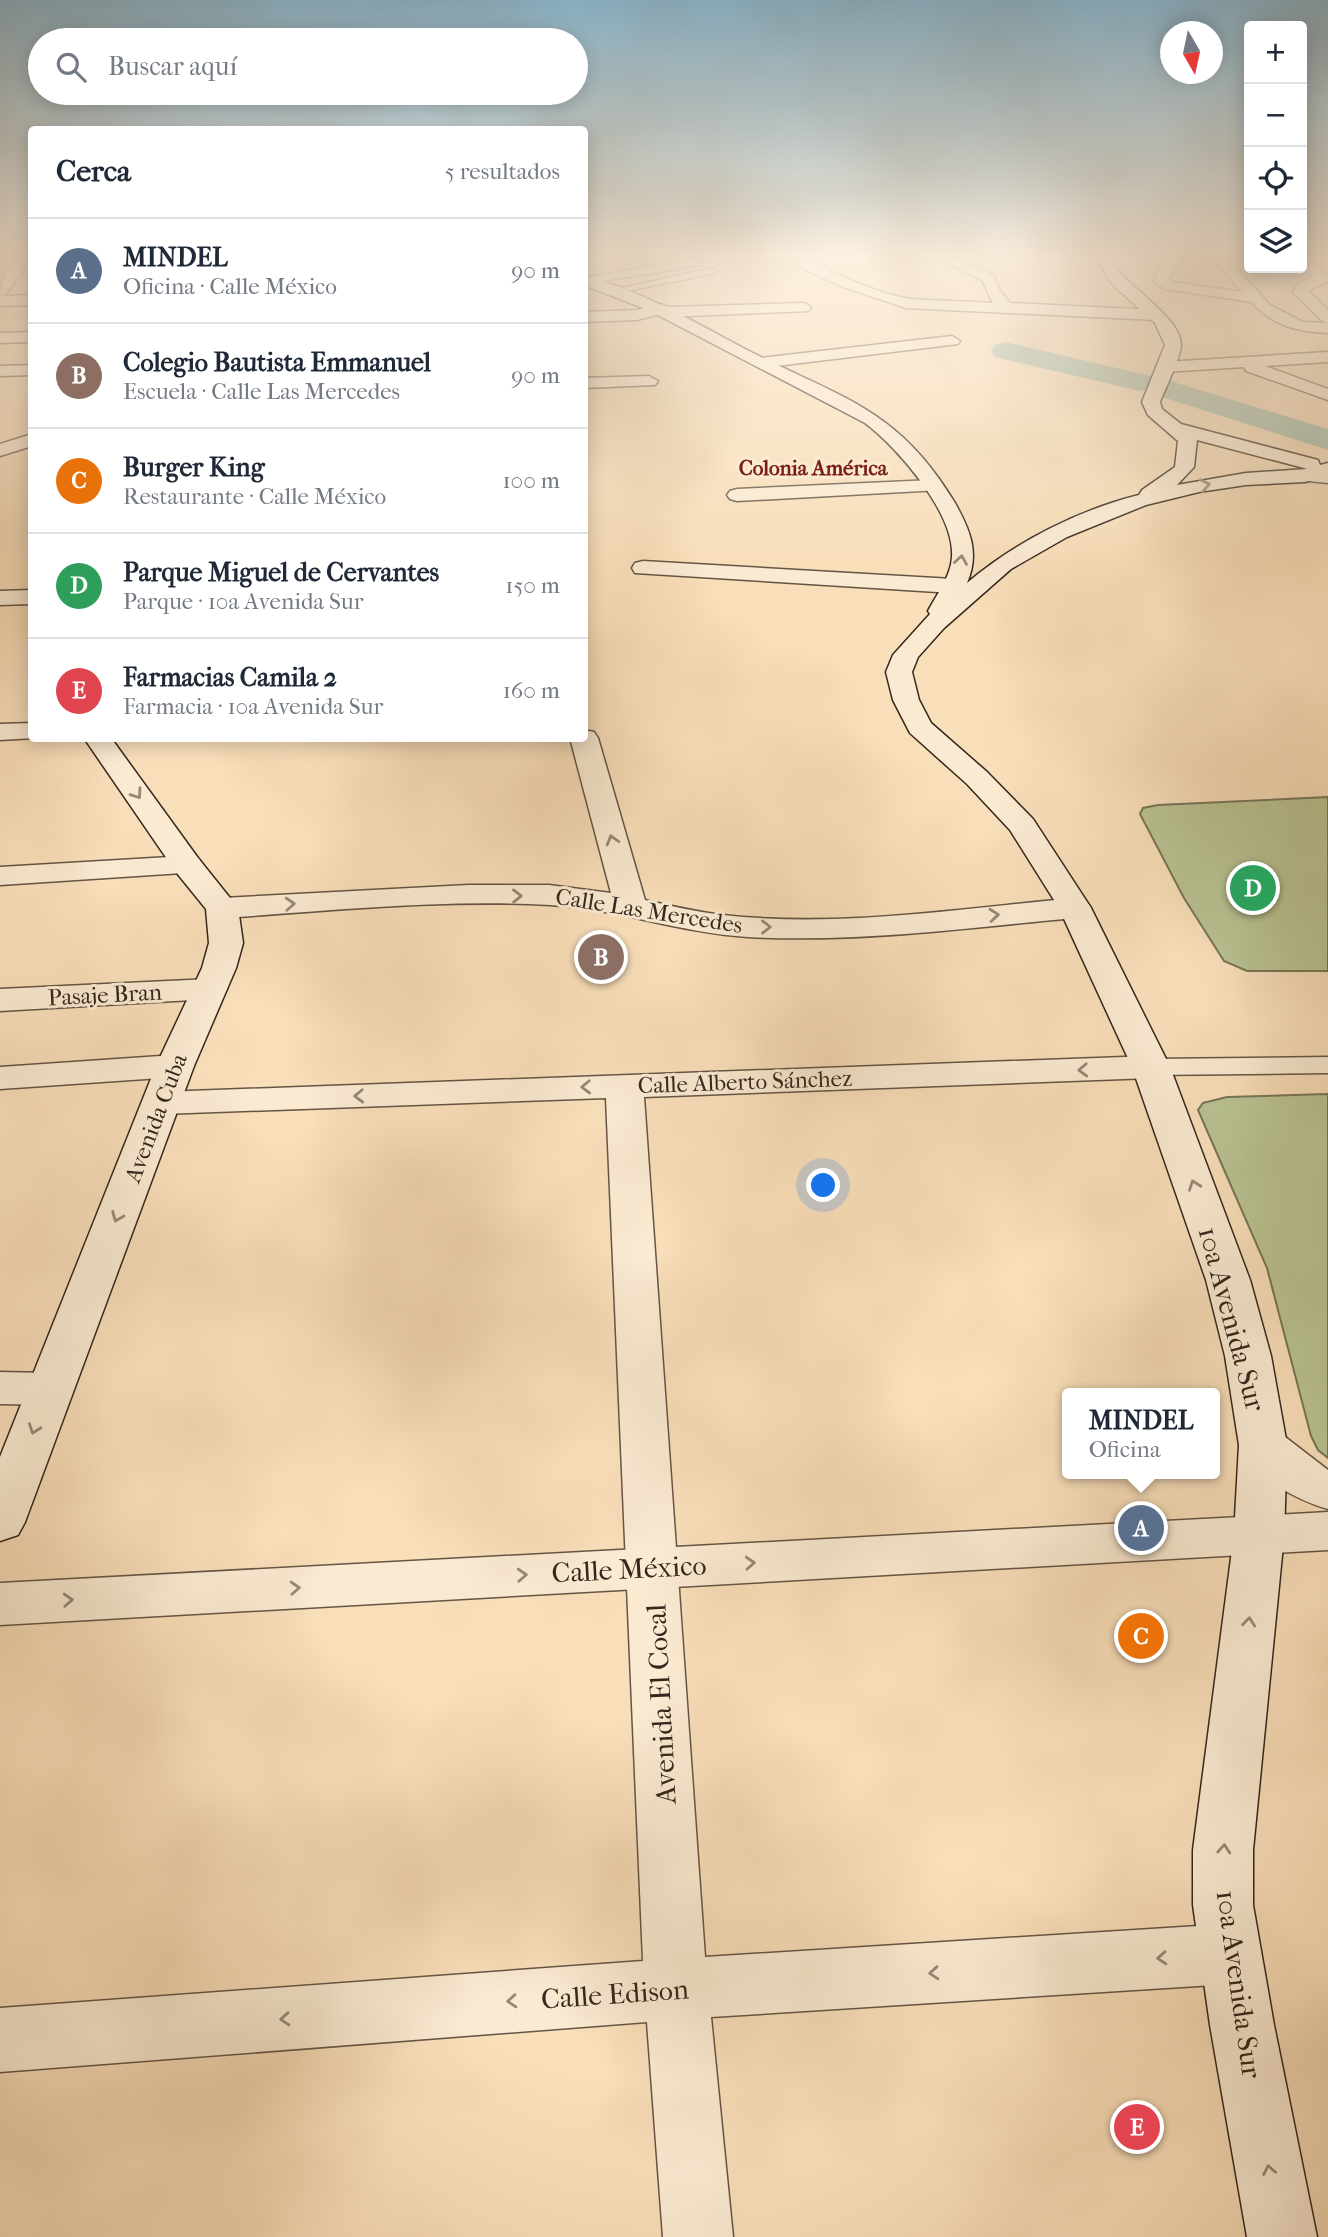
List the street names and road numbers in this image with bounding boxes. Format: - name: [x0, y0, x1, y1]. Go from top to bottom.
- street label: Calle Las Mercedes: [554, 883, 744, 939]
- street label: Pasaje Bran: [47, 978, 163, 1011]
- street label: Avenida Cuba: [119, 1049, 193, 1187]
- street label: Calle Alberto Sánchez: [637, 1065, 853, 1099]
- street label: 10a Avenida Sur: [1192, 1223, 1273, 1415]
- street label: Calle México: [551, 1548, 707, 1590]
- street label: Avenida El Cocal: [639, 1603, 683, 1806]
- street label: 10a Avenida Sur: [1209, 1888, 1269, 2080]
- street label: Calle Edison: [540, 1972, 690, 2016]

